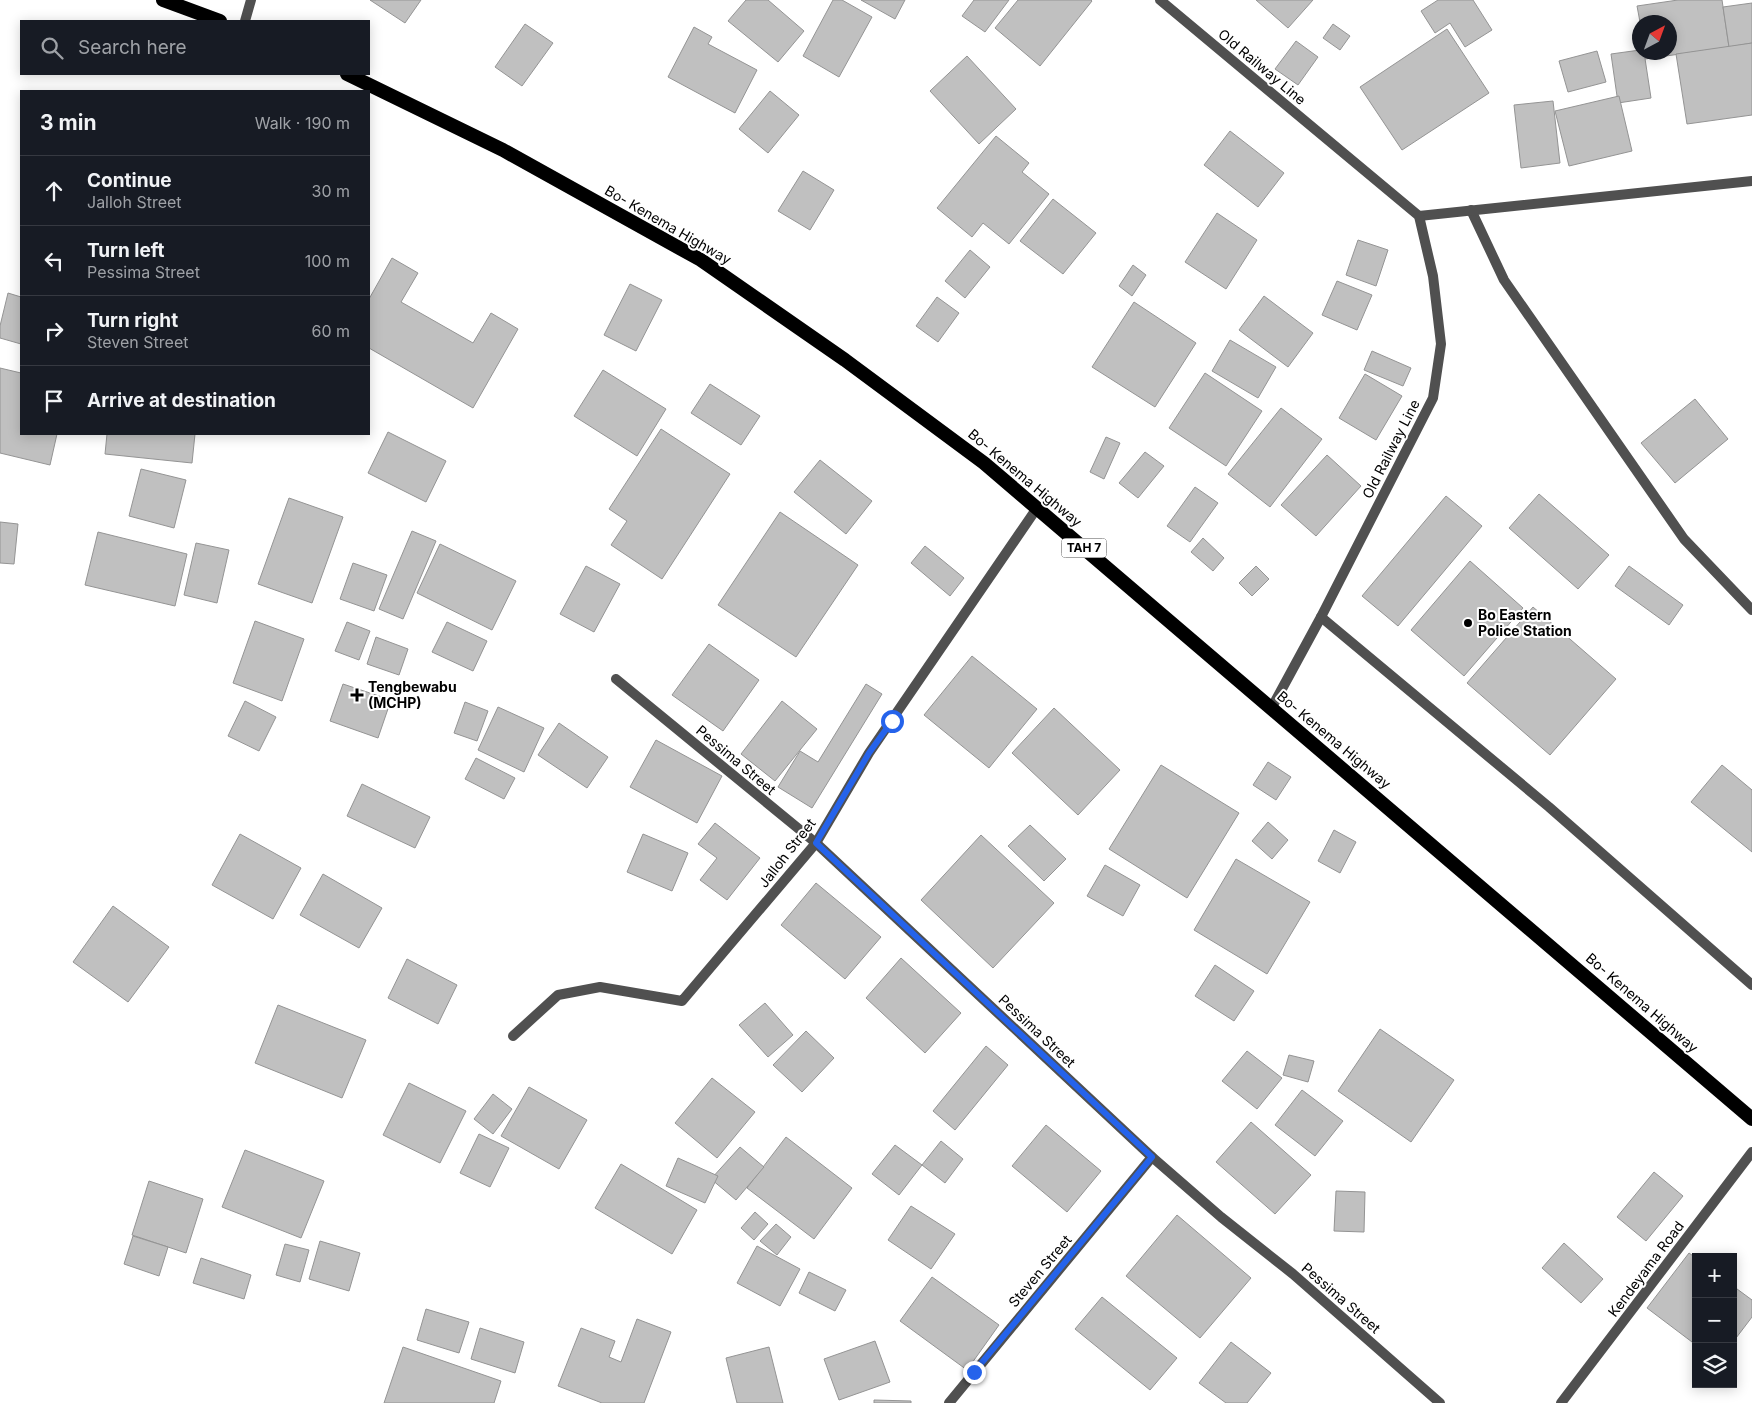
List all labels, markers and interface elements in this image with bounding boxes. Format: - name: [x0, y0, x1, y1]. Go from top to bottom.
- north arrow: [1632, 15, 1677, 60]
- search box: [20, 20, 370, 75]
- street label: Old Railway Line: [1215, 25, 1309, 108]
- icon: search: [38, 34, 66, 62]
- text: Search here: [78, 36, 187, 59]
- text: 3 min: [40, 110, 96, 135]
- text: Walk · 190 m: [255, 113, 350, 133]
- text: Continue: [87, 169, 172, 192]
- icon: ahead: [40, 177, 68, 205]
- text: 30 m: [312, 181, 350, 201]
- street label: Bo- Kenema Highway: [602, 181, 735, 268]
- text: Jalloh Street: [87, 192, 182, 212]
- text: Turn left: [87, 239, 165, 262]
- icon: left: [40, 247, 68, 275]
- text: 100 m: [305, 251, 350, 271]
- text: Pessima Street: [87, 262, 200, 282]
- text: Turn right: [87, 309, 178, 332]
- icon: right: [40, 317, 68, 345]
- text: 60 m: [311, 321, 350, 341]
- text: Steven Street: [87, 332, 188, 352]
- icon: arrive: [40, 387, 68, 415]
- text: Arrive at destination: [87, 389, 276, 412]
- street label: Old Railway Line: [1358, 396, 1423, 501]
- street label: Bo- Kenema Highway: [965, 425, 1086, 530]
- road number: TAH 7: [1062, 538, 1106, 558]
- place label: Bo Eastern Police Station: [1478, 606, 1572, 639]
- marker: Bo Eastern Police Station: [1462, 617, 1474, 629]
- place label: Tengbewabu (MCHP): [368, 678, 457, 711]
- street label: Bo- Kenema Highway: [1274, 687, 1395, 792]
- marker: Tengbewabu (MCHP): [350, 688, 364, 702]
- route start: [881, 710, 904, 733]
- street label: Pessima Street: [693, 721, 780, 798]
- street label: Jalloh Street: [754, 815, 819, 891]
- street label: Bo- Kenema Highway: [1583, 949, 1702, 1056]
- street label: Pessima Street: [995, 991, 1080, 1071]
- street label: Kendeyama Road: [1604, 1218, 1687, 1320]
- street label: Steven Street: [1005, 1231, 1075, 1310]
- map controls: [1692, 1253, 1737, 1388]
- button: +: [1692, 1253, 1737, 1298]
- street label: Pessima Street: [1298, 1259, 1384, 1337]
- button: −: [1692, 1298, 1737, 1343]
- button: layers: [1692, 1343, 1737, 1388]
- route end: [963, 1361, 986, 1384]

